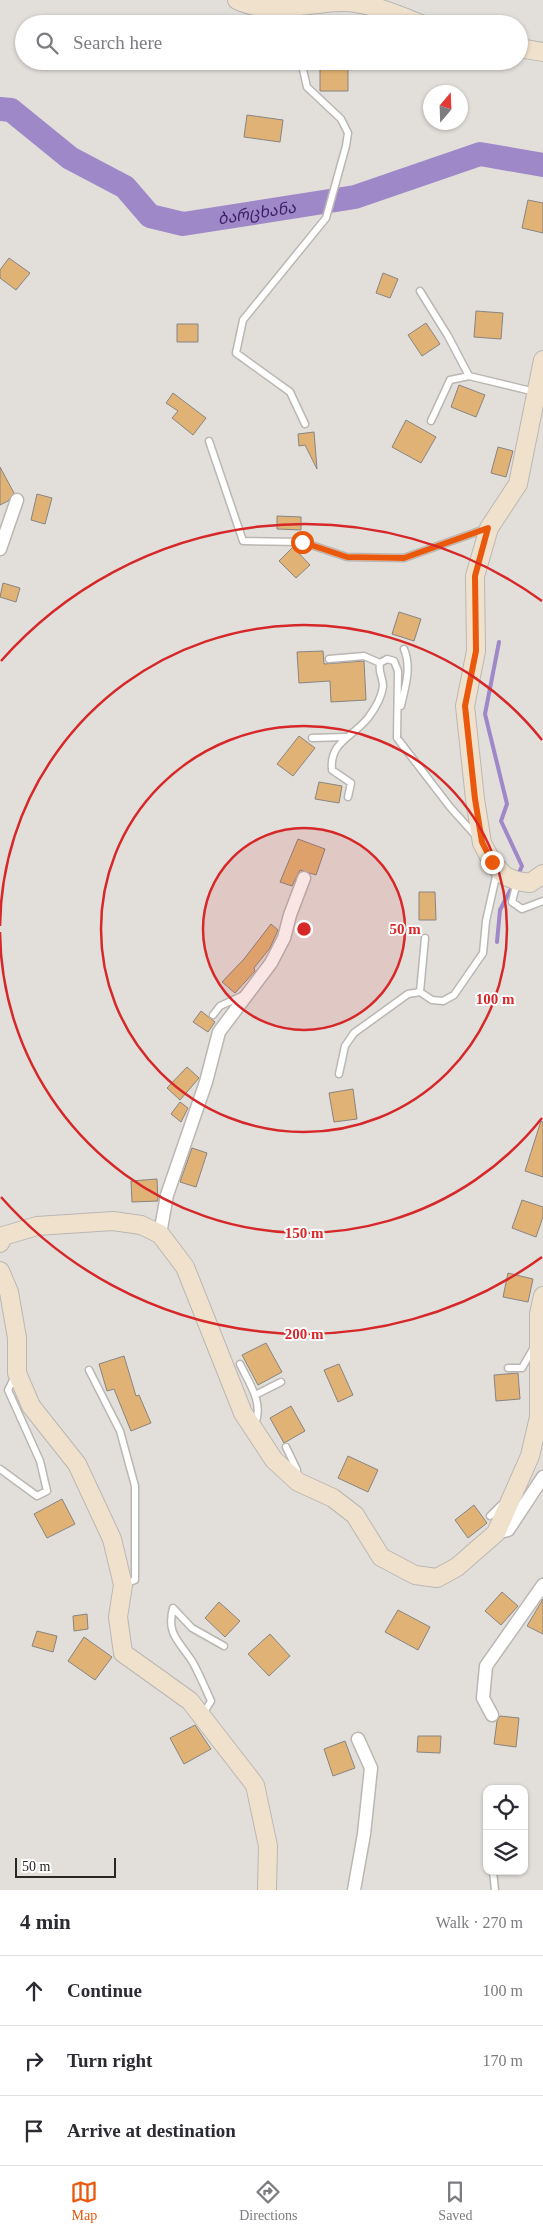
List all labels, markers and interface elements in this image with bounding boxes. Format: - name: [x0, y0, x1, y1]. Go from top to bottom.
- search box: [15, 15, 528, 70]
- icon: search: [33, 29, 61, 57]
- text: Search here: [73, 32, 162, 53]
- north arrow: [423, 85, 468, 130]
- water label: ბარცხანა: [216, 198, 297, 227]
- route start: [291, 531, 314, 554]
- route end: [481, 851, 504, 874]
- centre of rings: [295, 920, 313, 938]
- text: 50 m: [389, 921, 421, 937]
- text: 100 m: [476, 991, 515, 1007]
- text: 150 m: [285, 1225, 324, 1241]
- text: 200 m: [285, 1326, 324, 1342]
- map controls: [483, 1785, 528, 1875]
- button: locate: [483, 1785, 528, 1830]
- button: layers: [483, 1830, 528, 1875]
- scale bar: [15, 1855, 116, 1878]
- text: 50 m: [22, 1859, 50, 1874]
- text: 4 min: [20, 1910, 71, 1934]
- text: Walk · 270 m: [436, 1914, 523, 1931]
- icon: ahead: [20, 1977, 48, 2005]
- text: Continue: [67, 1980, 142, 2001]
- text: 100 m: [483, 1982, 523, 1999]
- icon: right: [20, 2047, 48, 2075]
- text: Turn right: [67, 2050, 152, 2071]
- text: 170 m: [483, 2052, 523, 2069]
- icon: arrive: [20, 2117, 48, 2145]
- text: Arrive at destination: [67, 2120, 236, 2141]
- tab: Map: [70, 2178, 98, 2224]
- tab: Directions: [239, 2178, 298, 2224]
- tab: Saved: [438, 2178, 473, 2224]

